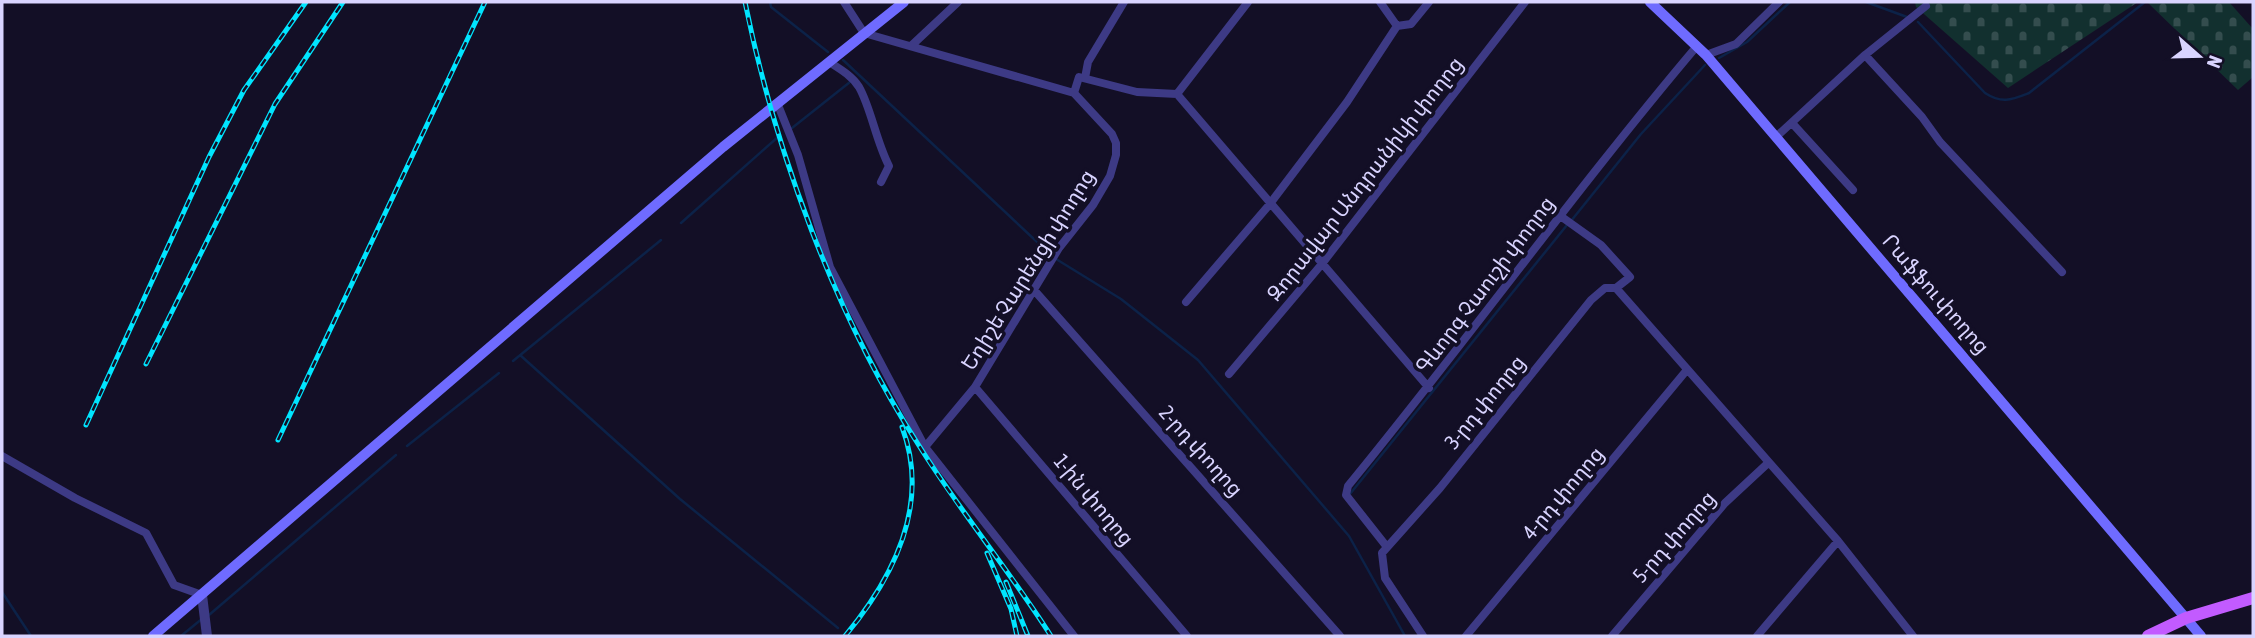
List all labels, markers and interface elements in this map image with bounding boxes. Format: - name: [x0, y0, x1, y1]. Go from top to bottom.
- north arrow: [2164, 21, 2234, 91]
- street label: Զորավար Անդրանիկի փողոց: [1261, 51, 1468, 306]
- text: N: [2203, 53, 2227, 71]
- street label: Եղիշե Չարենցի փողոց: [956, 165, 1100, 375]
- street label: Գևորգ Չաուշի փողոց: [1410, 191, 1559, 378]
- street label: Րաֆֆու փողոց: [1878, 229, 1995, 359]
- street label: 3-րդ փողոց: [1439, 350, 1530, 454]
- street label: 2-րդ փողոց: [1154, 400, 1249, 501]
- street label: 4-րդ փողոց: [1517, 441, 1609, 544]
- street label: 1-ին փողոց: [1049, 449, 1140, 550]
- street label: 5-րդ փողոց: [1627, 486, 1720, 588]

